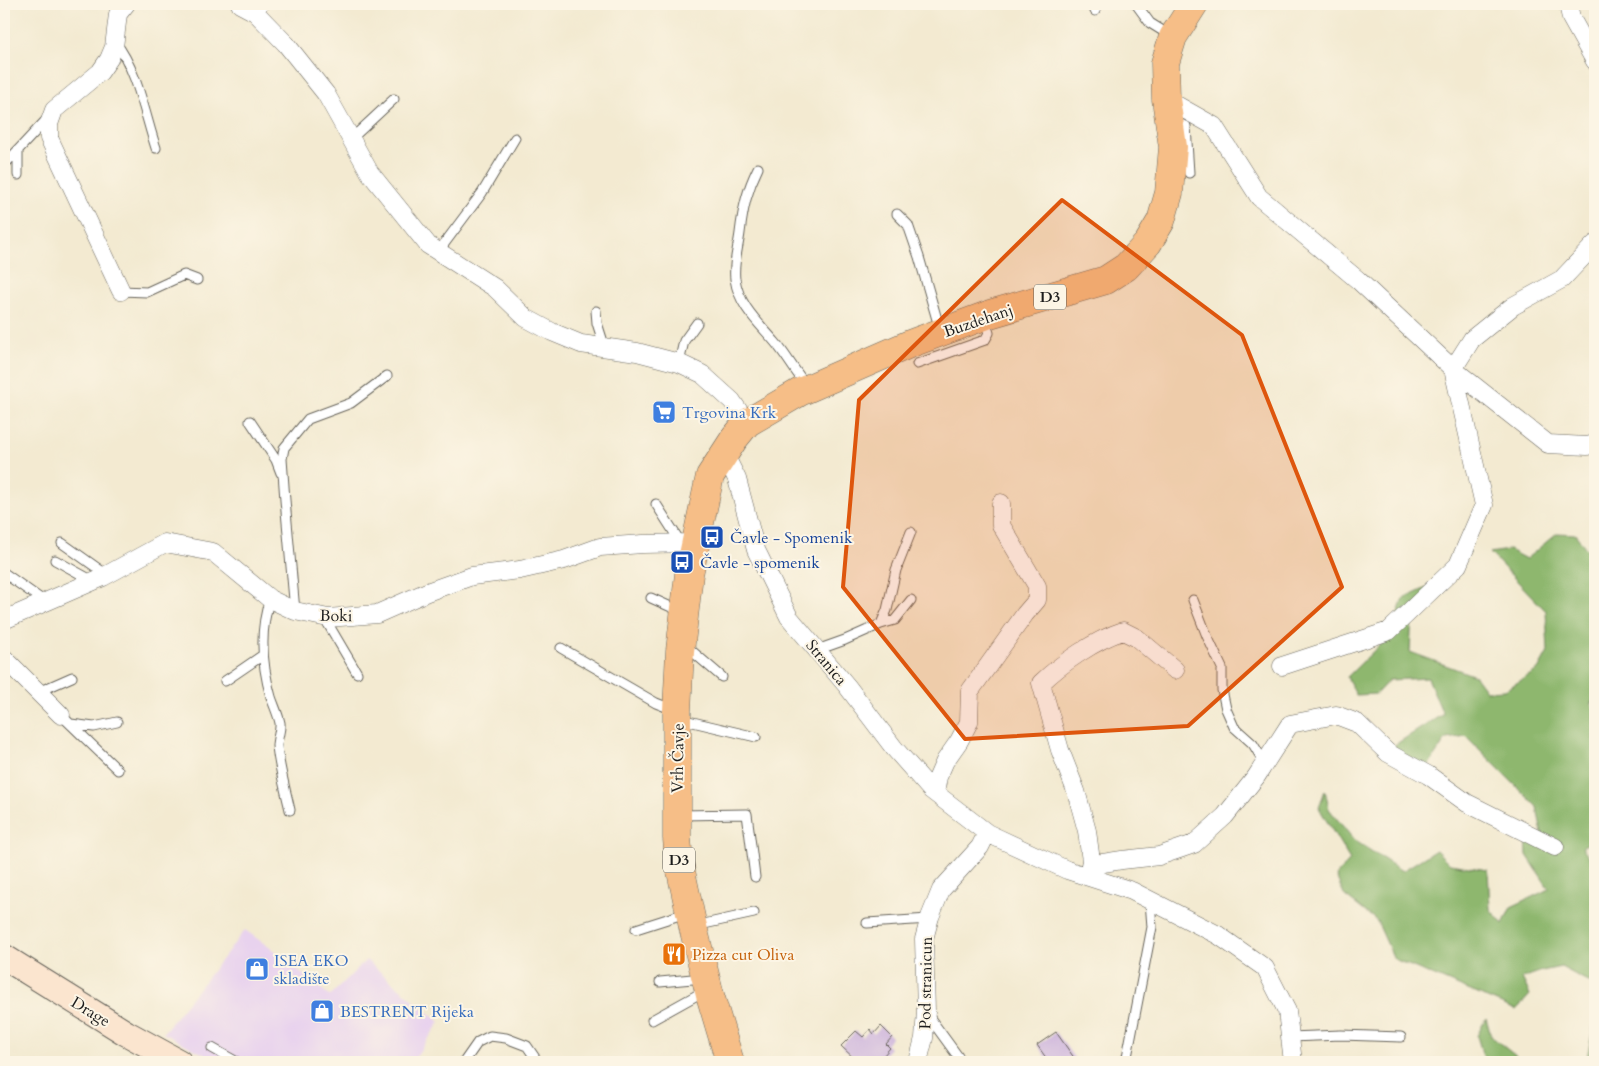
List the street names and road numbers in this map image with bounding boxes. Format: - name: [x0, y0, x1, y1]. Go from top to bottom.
- road number: D3: [1034, 284, 1066, 310]
- street label: Buzdehanj: [941, 299, 1016, 343]
- street label: Boki: [319, 605, 353, 627]
- street label: Stranica: [801, 635, 852, 690]
- street label: Vrh Čavje: [666, 723, 690, 793]
- road number: D3: [663, 848, 695, 872]
- street label: Pod stranicun: [914, 936, 938, 1030]
- street label: Drage: [67, 992, 114, 1032]

